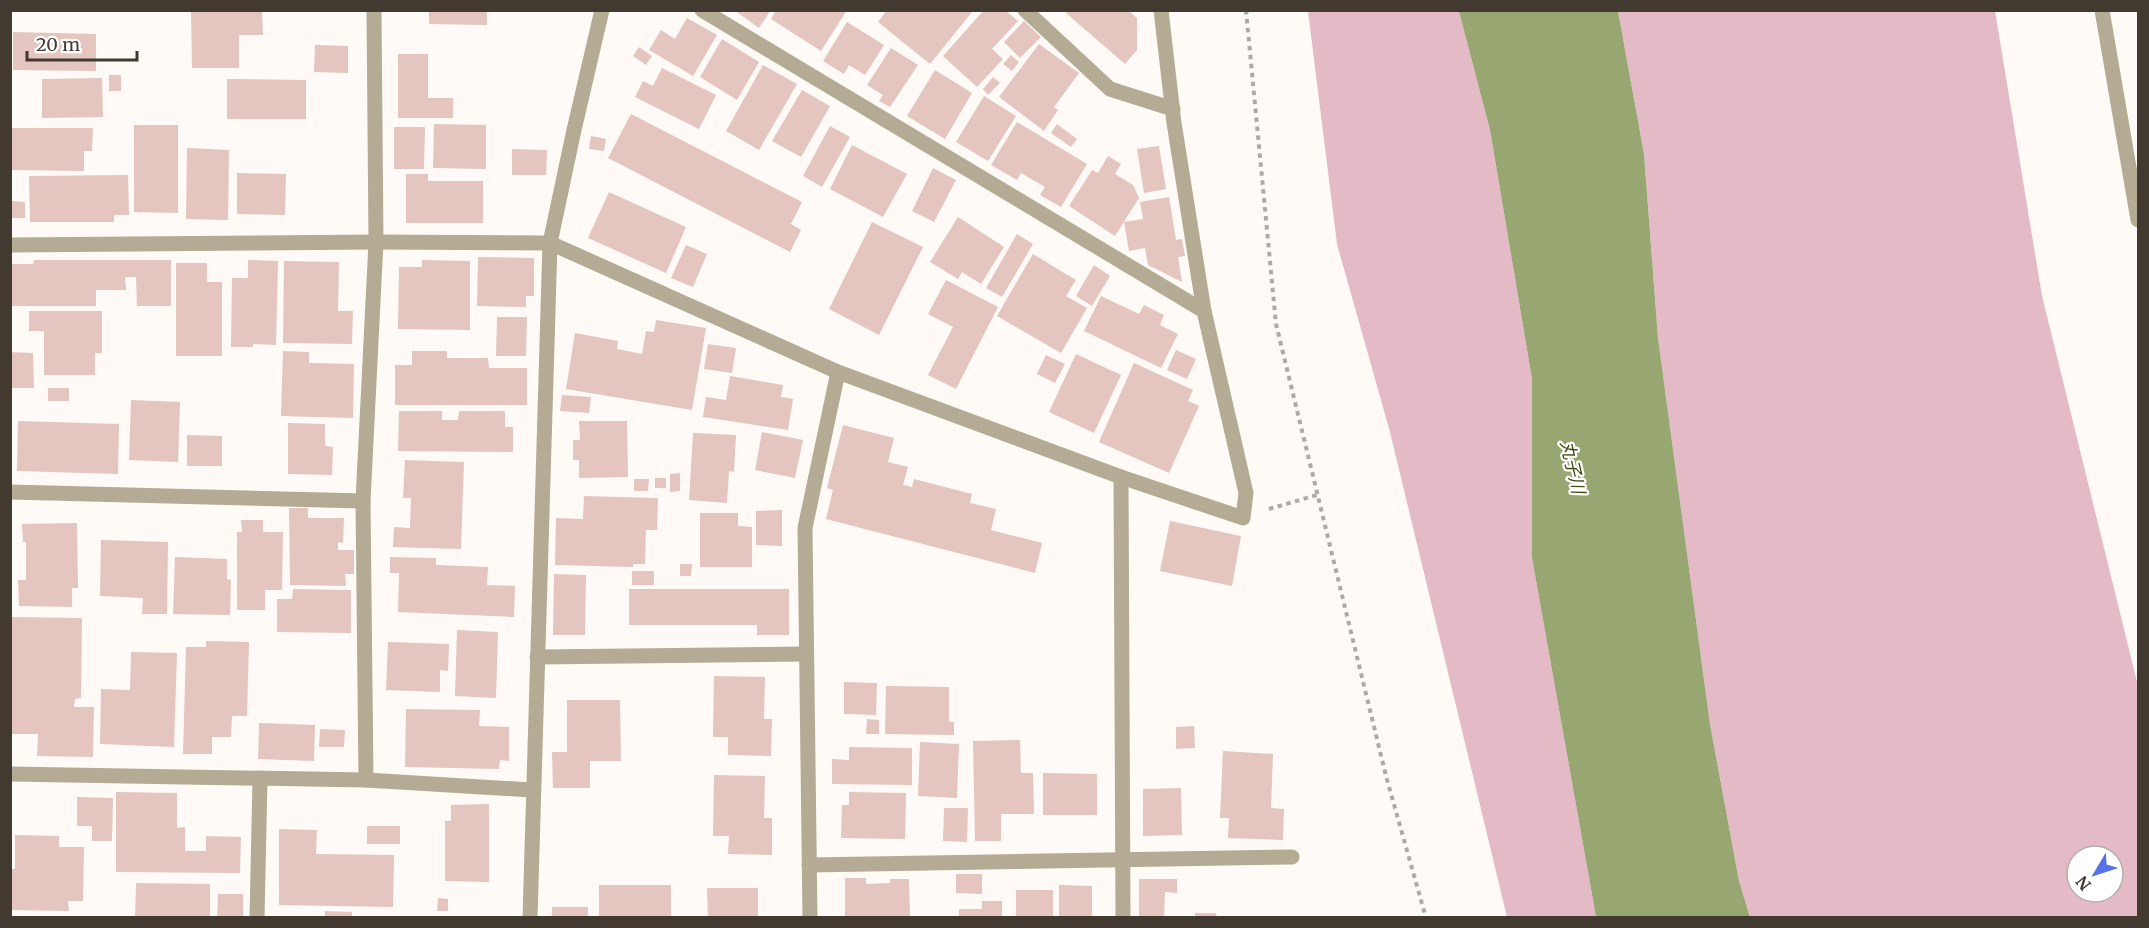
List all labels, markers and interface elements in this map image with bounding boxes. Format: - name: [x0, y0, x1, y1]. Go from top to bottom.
- scale bar: [27, 24, 136, 62]
- text: 20 m: [36, 33, 80, 56]
- water label: 丸子川: [1556, 438, 1591, 498]
- north arrow: [2065, 844, 2125, 904]
- text: N: [2071, 872, 2095, 895]

